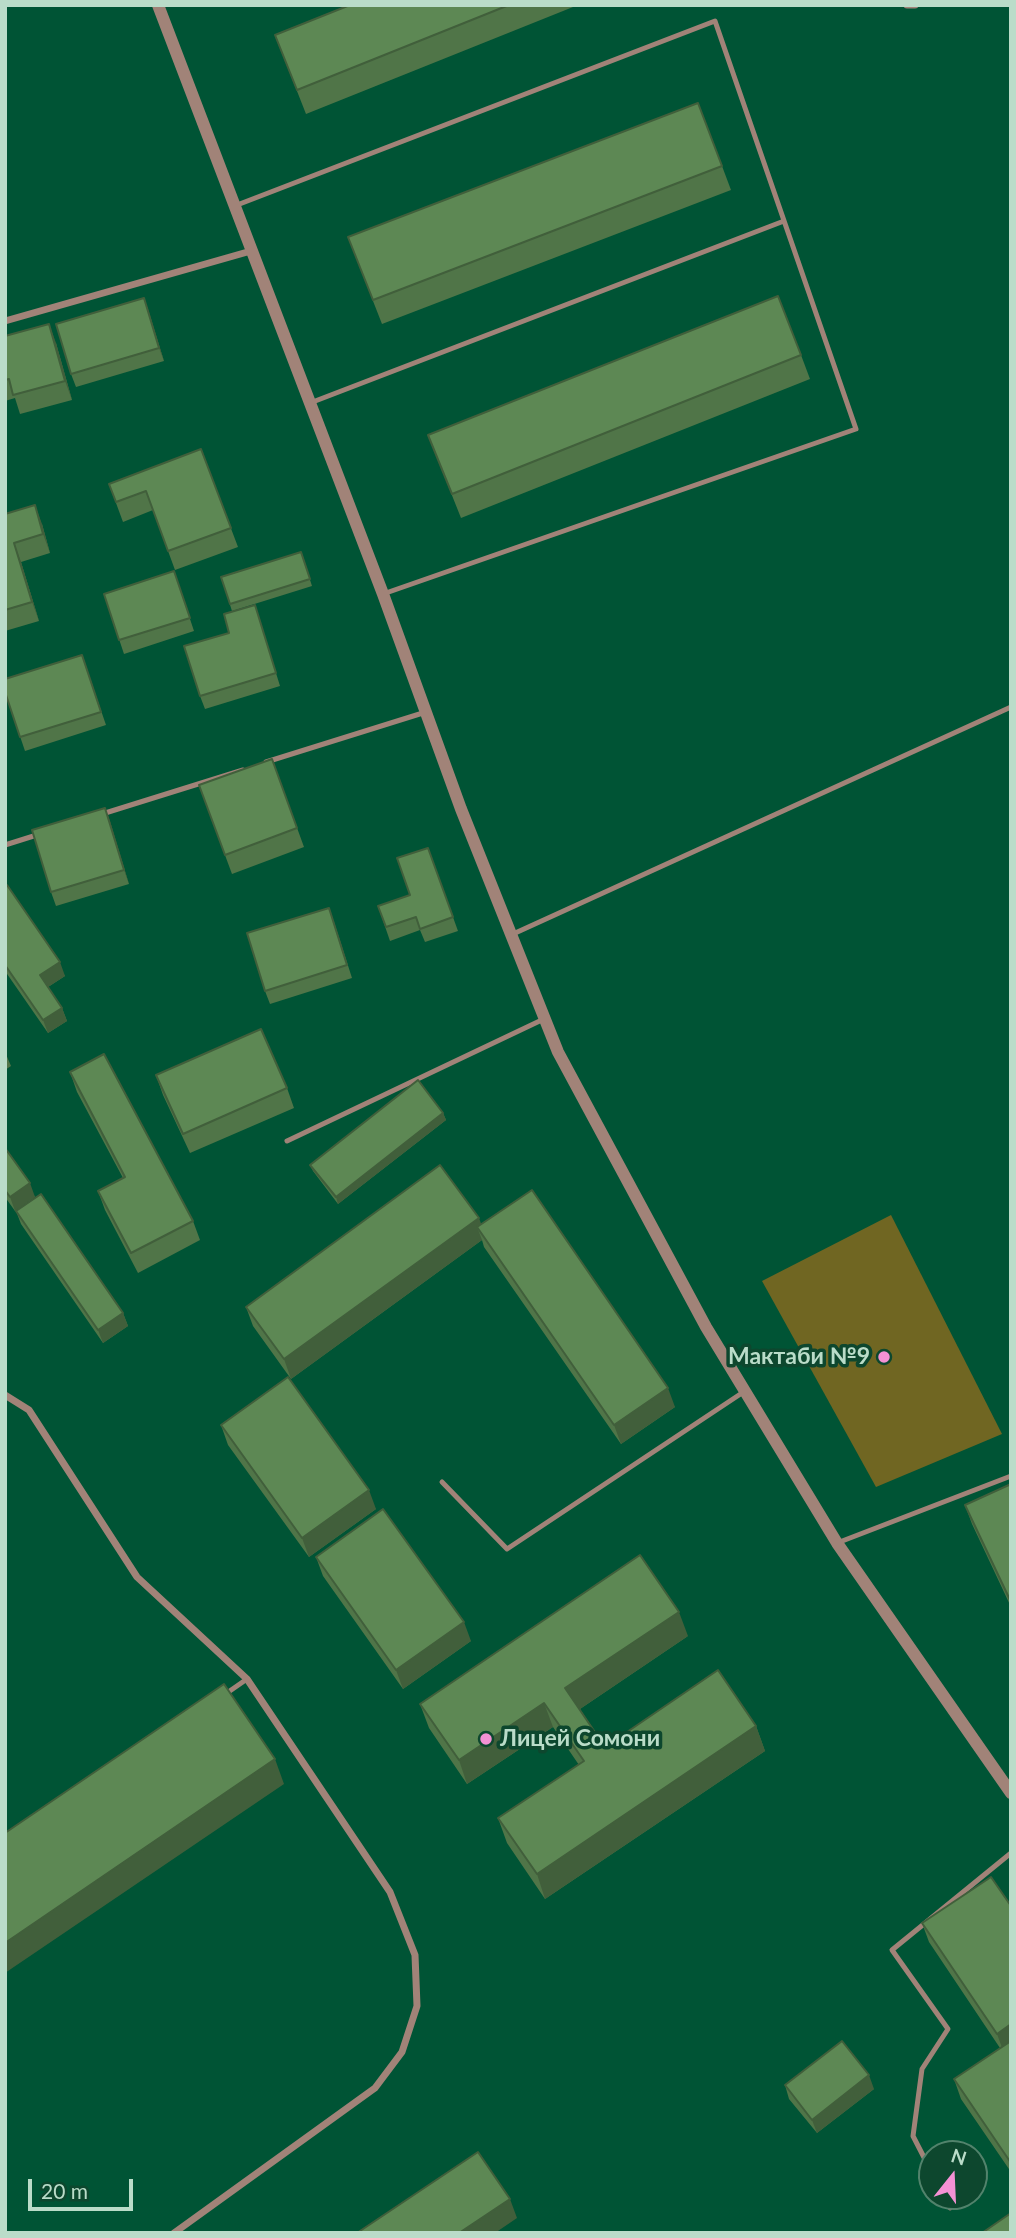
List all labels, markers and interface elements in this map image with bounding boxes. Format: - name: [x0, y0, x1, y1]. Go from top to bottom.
- place label: Мактаби №9: [728, 1343, 870, 1371]
- marker: Мактаби №9: [876, 1349, 892, 1365]
- place label: Лицей Сомони: [500, 1725, 660, 1753]
- marker: Лицей Сомони: [478, 1731, 494, 1747]
- north arrow: [918, 2140, 988, 2210]
- text: N: [949, 2143, 970, 2170]
- scale bar: [32, 2164, 136, 2208]
- text: 20 m: [41, 2178, 88, 2203]

